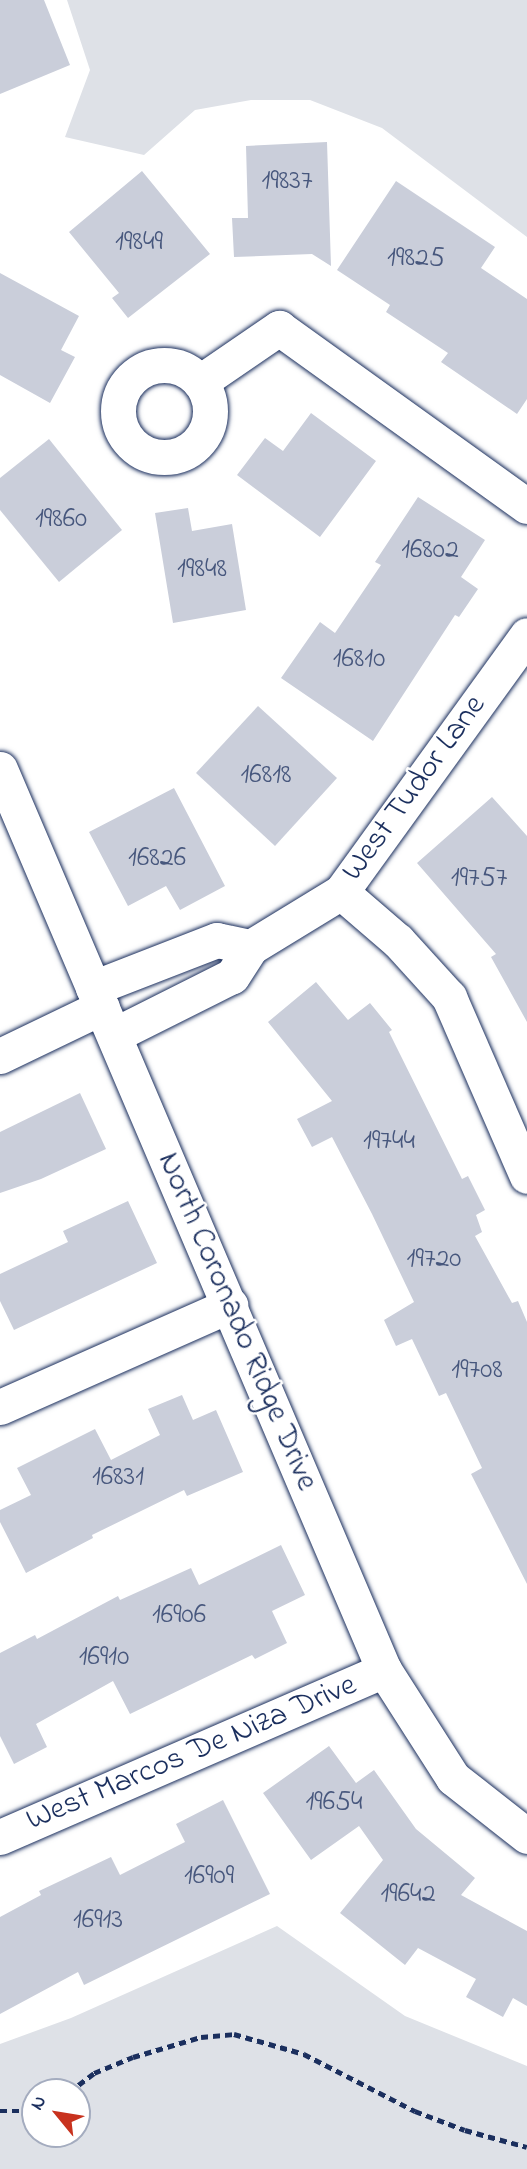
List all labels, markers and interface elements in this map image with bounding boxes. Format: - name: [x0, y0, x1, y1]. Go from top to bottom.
- house number: 19837: [262, 165, 312, 199]
- house number: 19849: [115, 226, 163, 260]
- house number: 19825: [387, 242, 445, 276]
- house number: 19860: [35, 503, 87, 537]
- house number: 16802: [401, 534, 459, 568]
- house number: 19848: [177, 553, 227, 587]
- house number: 16810: [333, 643, 385, 677]
- street label: West Tudor Lane: [335, 688, 495, 890]
- house number: 16818: [240, 759, 292, 793]
- house number: 16826: [128, 842, 186, 876]
- house number: 19757: [451, 862, 507, 896]
- house number: 19744: [363, 1125, 415, 1159]
- street label: North Coronado Ridge Drive: [147, 1147, 325, 1497]
- house number: 19720: [407, 1243, 461, 1277]
- house number: 19708: [451, 1354, 503, 1388]
- house number: 16831: [92, 1461, 144, 1495]
- house number: 16906: [152, 1599, 206, 1633]
- house number: 16910: [79, 1641, 129, 1675]
- street label: West Marcos De Niza Drive: [21, 1667, 363, 1841]
- house number: 19654: [305, 1786, 363, 1820]
- house number: 16909: [184, 1860, 234, 1894]
- house number: 19642: [380, 1878, 436, 1912]
- house number: 16913: [73, 1904, 123, 1938]
- north arrow: [21, 2078, 91, 2148]
- text: N: [24, 2091, 54, 2116]

